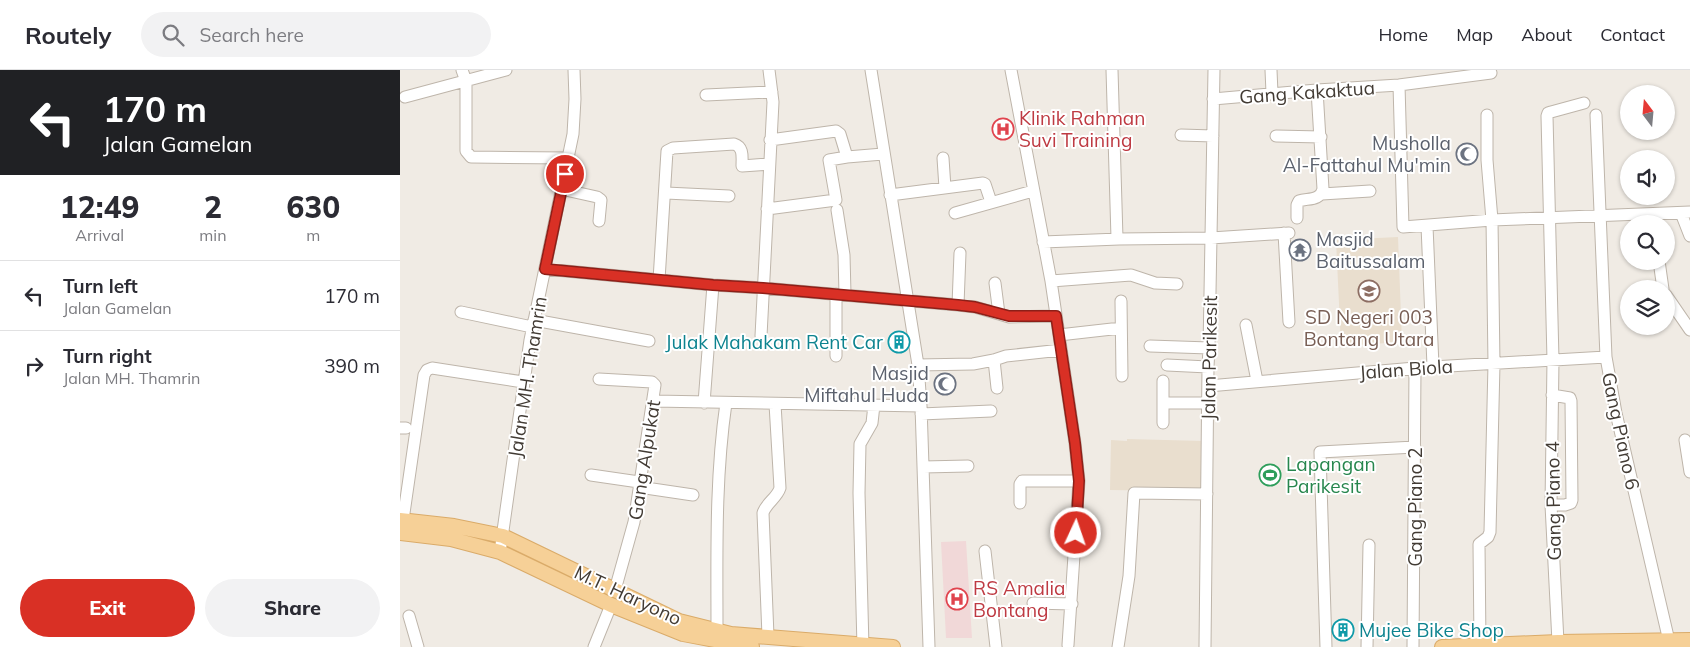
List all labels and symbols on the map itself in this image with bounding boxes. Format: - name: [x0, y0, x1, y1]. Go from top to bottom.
- street label: Gang Kakaktua: [1238, 75, 1376, 109]
- north arrow: [1620, 85, 1675, 140]
- place label: Klinik Rahman Suvi Training: [1019, 106, 1145, 152]
- hospital icon: Klinik Rahman Suvi Training: [991, 117, 1015, 141]
- place label: Musholla Al-Fattahul Mu'min: [1283, 131, 1451, 177]
- mosque icon: Musholla Al-Fattahul Mu'min: [1455, 142, 1479, 166]
- pin: [544, 153, 586, 195]
- place label: Masjid Baitussalam: [1316, 227, 1425, 273]
- temple icon: Masjid Baitussalam: [1288, 238, 1312, 262]
- school or university icon: SD Negeri 003 Bontang Utara: [1357, 279, 1381, 303]
- street label: Jalan MH. Thamrin: [502, 295, 552, 459]
- street label: Jalan Parikesit: [1196, 295, 1222, 421]
- place label: SD Negeri 003 Bontang Utara: [1304, 305, 1434, 351]
- place label: Julak Mahakam Rent Car: [665, 330, 883, 354]
- building icon: Julak Mahakam Rent Car: [887, 330, 911, 354]
- street label: Jalan Biola: [1358, 354, 1454, 384]
- place label: Masjid Miftahul Huda: [804, 361, 929, 407]
- street label: Gang Piano 6: [1597, 370, 1645, 492]
- mosque icon: Masjid Miftahul Huda: [933, 372, 957, 396]
- street label: Gang Alpukat: [623, 398, 665, 522]
- street label: Gang Piano 4: [1540, 441, 1566, 561]
- street label: Gang Piano 2: [1403, 447, 1427, 567]
- place label: Lapangan Parikesit: [1286, 452, 1376, 498]
- sports icon: Lapangan Parikesit: [1258, 463, 1282, 487]
- position arrow: [1049, 506, 1101, 558]
- street label: M.T. Haryono: [571, 560, 685, 630]
- place label: RS Amalia Bontang: [973, 576, 1065, 622]
- hospital icon: RS Amalia Bontang: [945, 587, 969, 611]
- building icon: Mujee Bike Shop: [1331, 618, 1355, 642]
- place label: Mujee Bike Shop: [1359, 618, 1504, 642]

